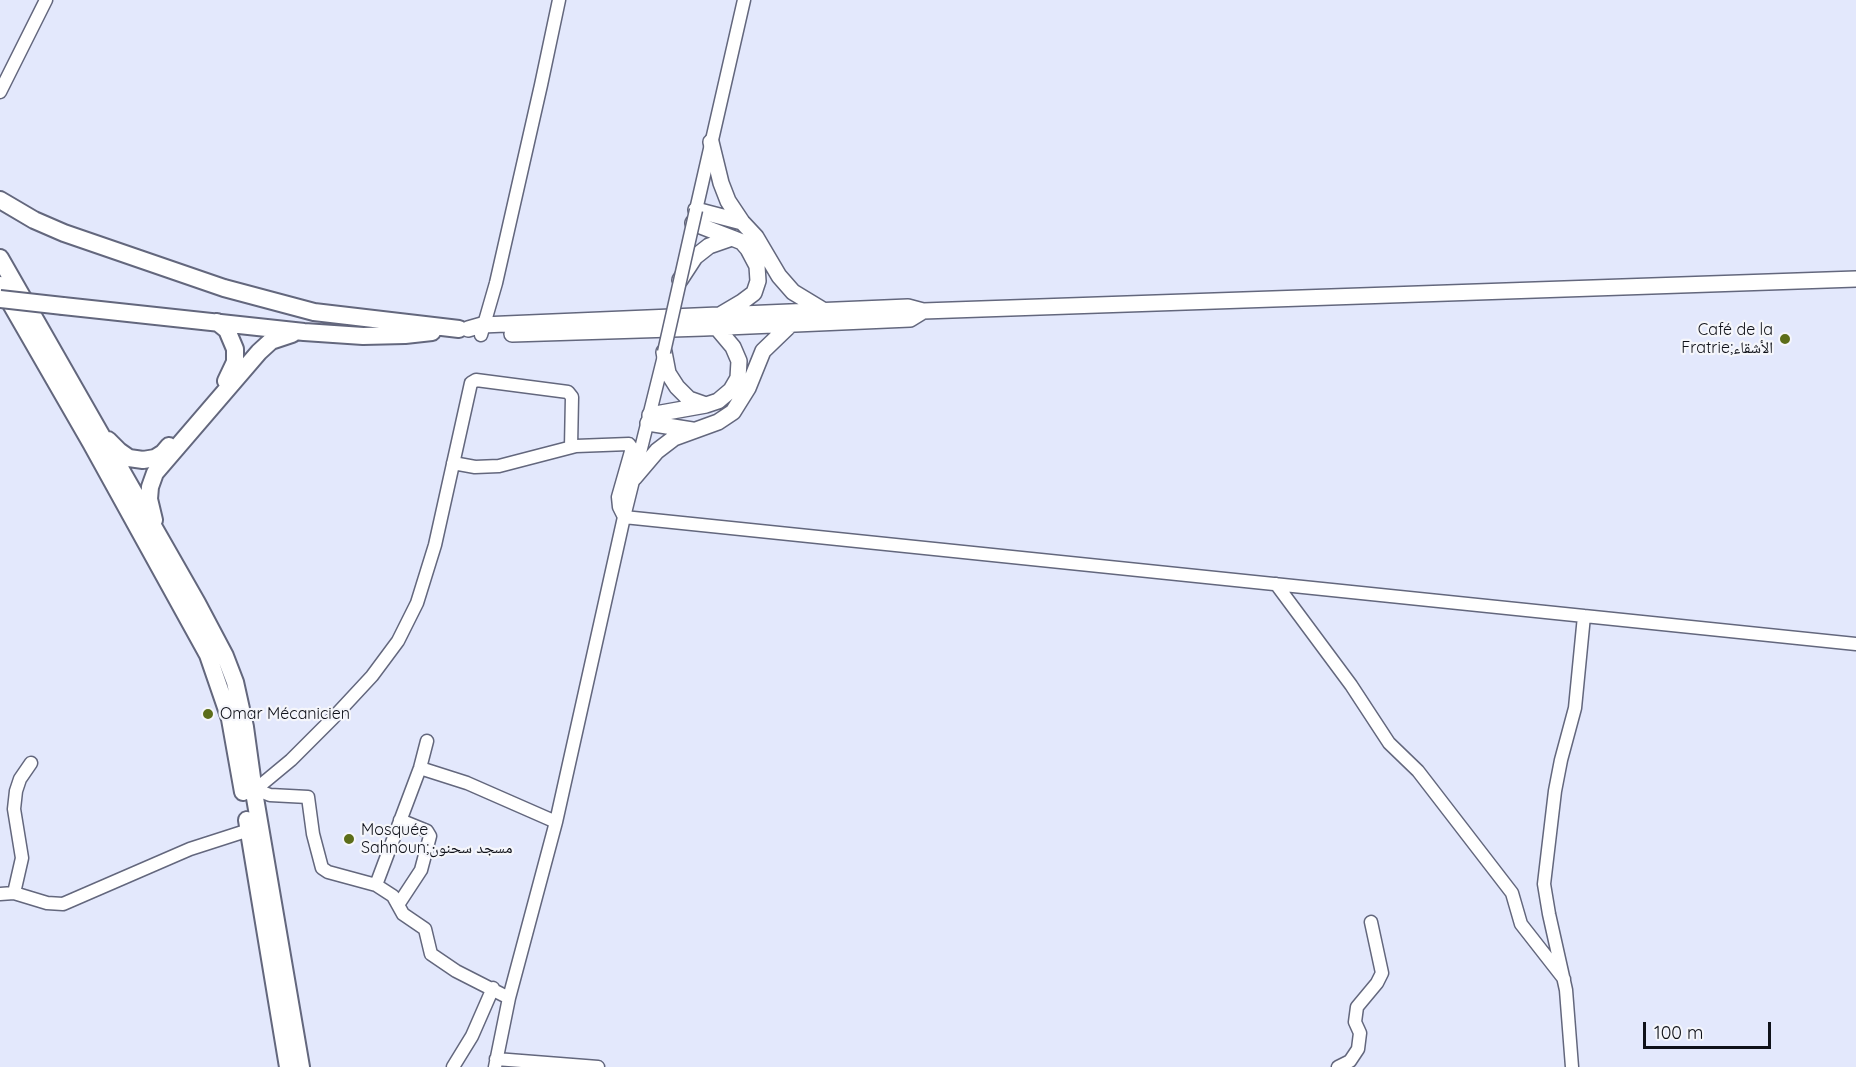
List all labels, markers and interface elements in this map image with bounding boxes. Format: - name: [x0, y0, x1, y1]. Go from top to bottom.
- place label: Café de la Fratrie;الأشقاء: [1681, 320, 1773, 358]
- marker: Café de la Fratrie;الأشقاء: [1778, 332, 1792, 346]
- place label: Omar Mécanicien: [220, 704, 350, 724]
- marker: Omar Mécanicien: [201, 707, 215, 721]
- place label: Mosquée Sahnoun;مسجد سحنون: [361, 820, 512, 858]
- marker: Mosquée Sahnoun;مسجد سحنون: [342, 832, 356, 846]
- scale bar: [1646, 1010, 1774, 1048]
- text: 100 m: [1654, 1021, 1703, 1044]

